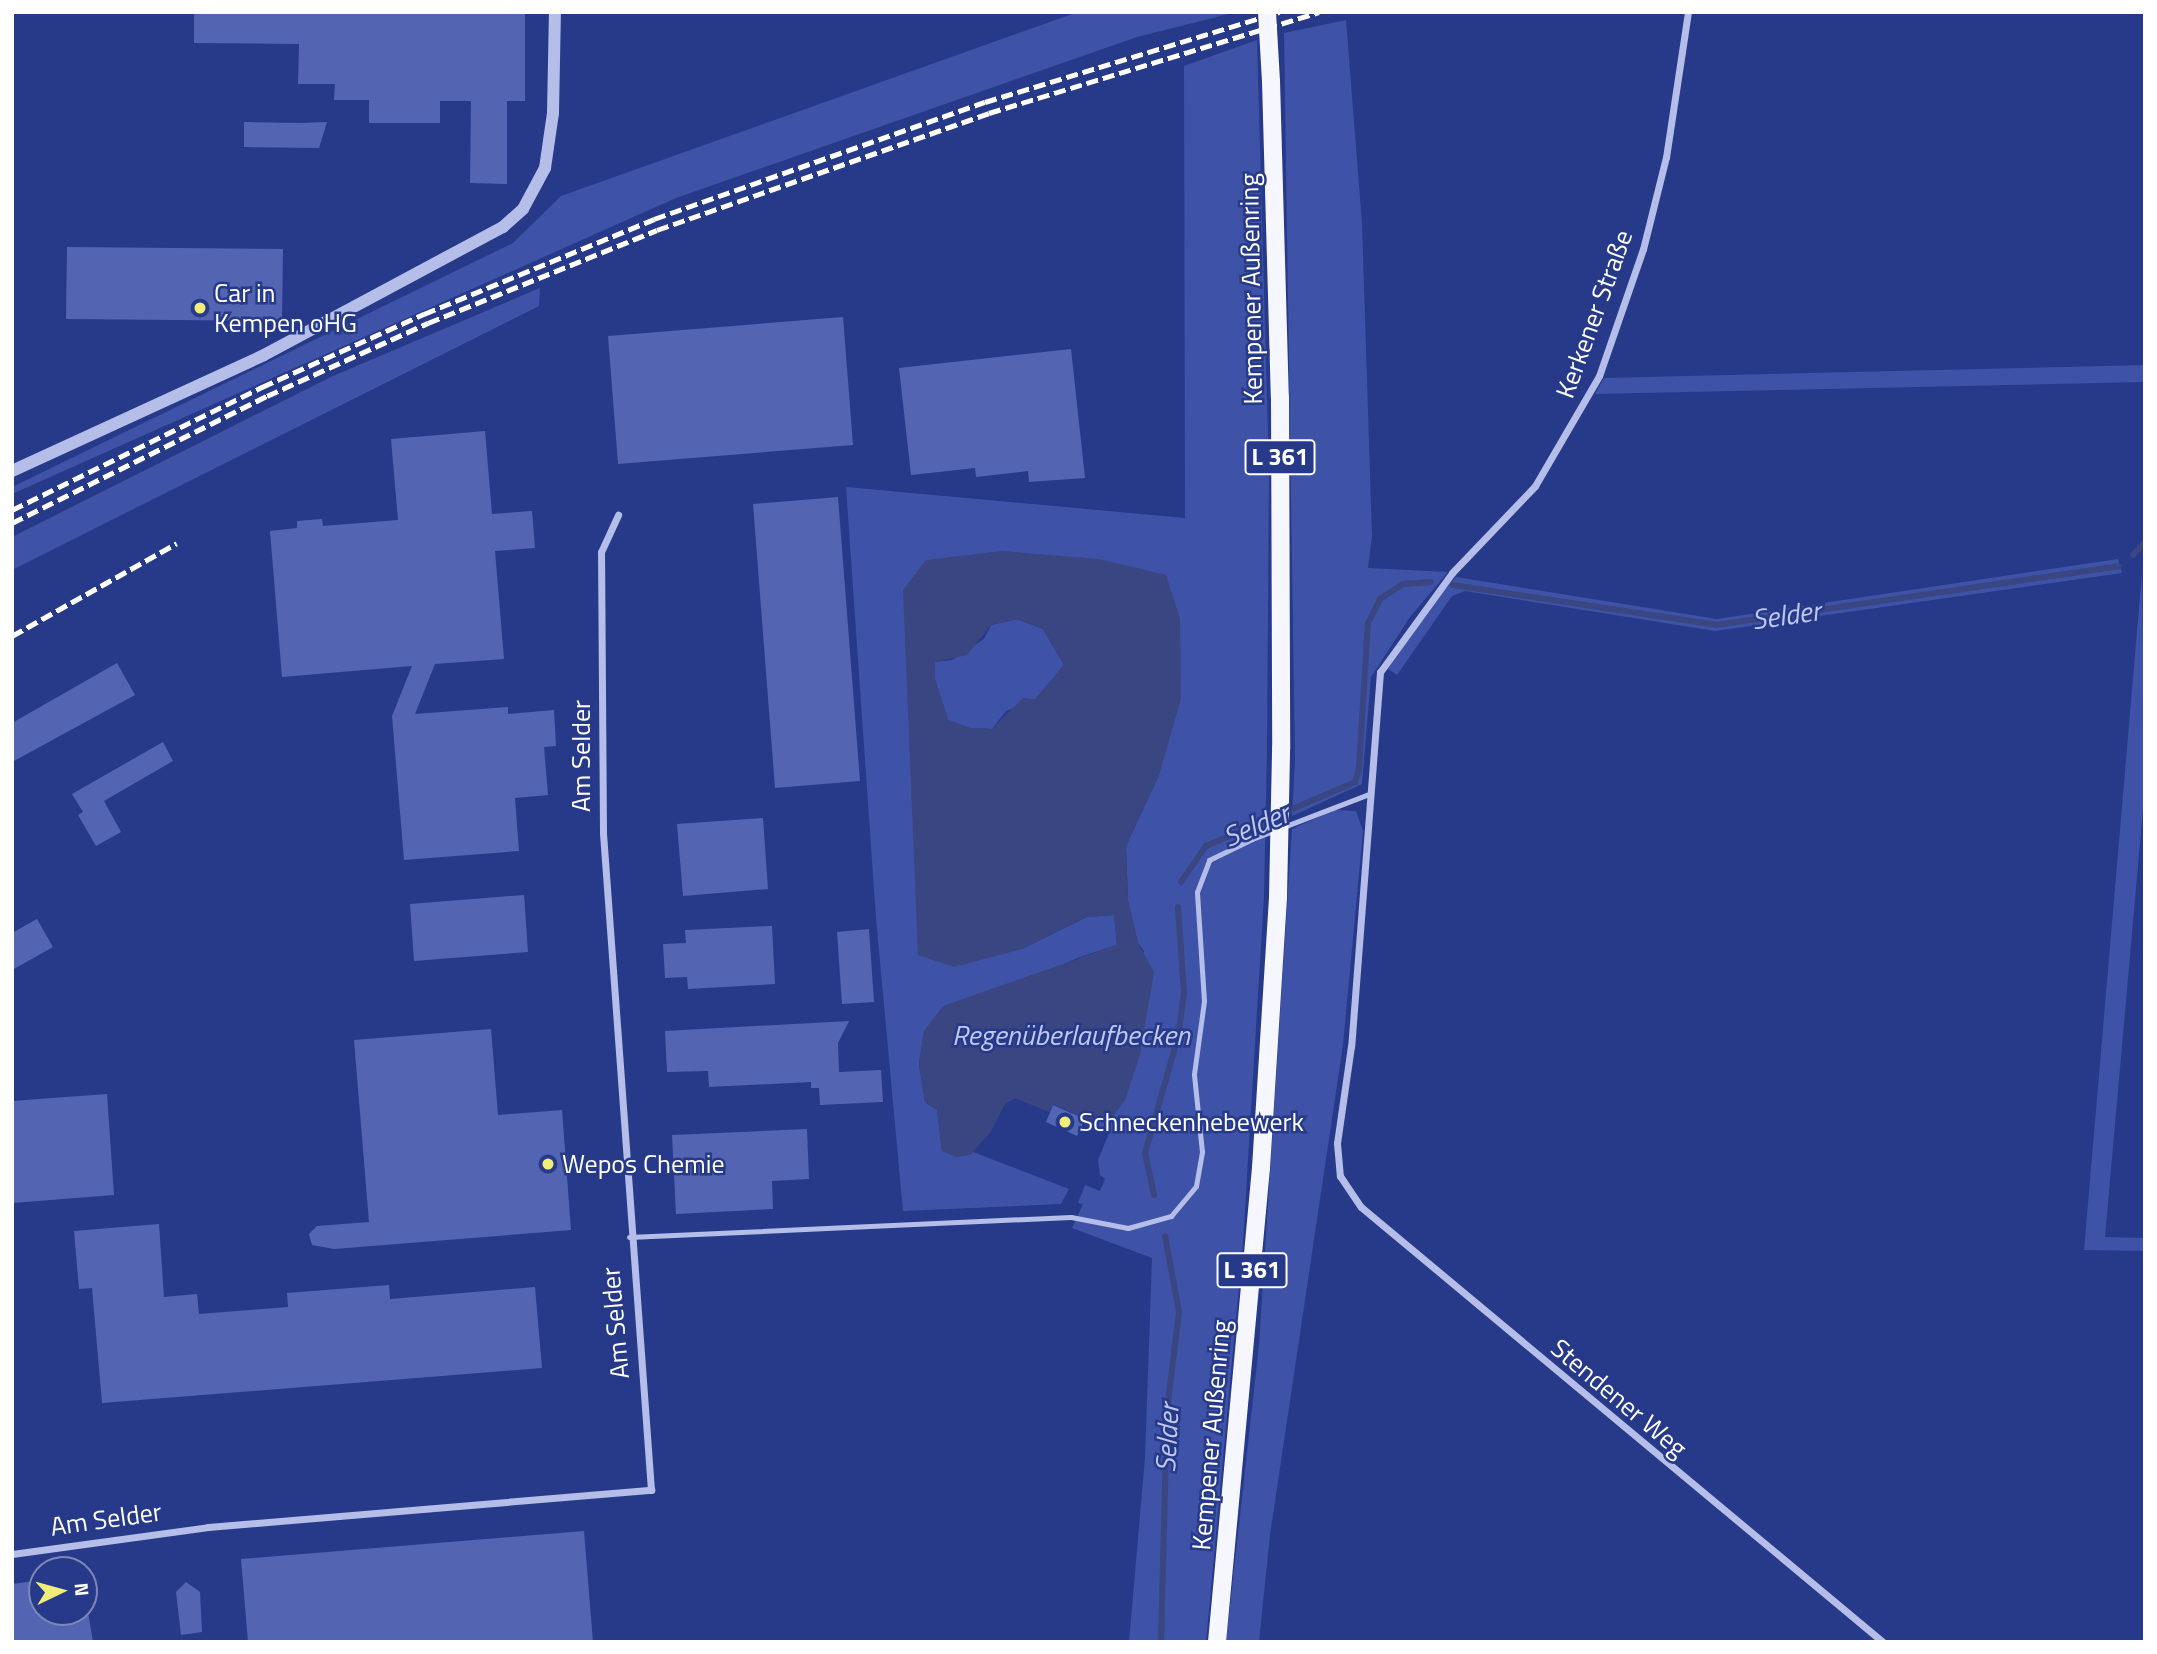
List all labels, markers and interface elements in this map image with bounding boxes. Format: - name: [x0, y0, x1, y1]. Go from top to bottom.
- street label: Kempener Außenring: [1233, 173, 1269, 405]
- street label: Kerkener Straße: [1549, 226, 1639, 402]
- place label: Car in Kempen oHG: [214, 277, 357, 338]
- marker: Car in Kempen oHG: [192, 300, 208, 316]
- road number: L 361: [1243, 436, 1317, 478]
- water label: Selder: [1750, 594, 1822, 636]
- street label: Am Selder: [565, 700, 597, 812]
- water label: Selder: [1218, 796, 1294, 854]
- water label: Regenüberlaufbecken: [952, 1018, 1190, 1052]
- place label: Schneckenhebewerk: [1079, 1106, 1304, 1138]
- marker: Schneckenhebewerk: [1057, 1114, 1073, 1130]
- place label: Wepos Chemie: [562, 1148, 725, 1180]
- marker: Wepos Chemie: [540, 1156, 556, 1172]
- road number: L 361: [1215, 1250, 1289, 1290]
- street label: Am Selder: [595, 1266, 635, 1380]
- street label: Kempener Außenring: [1185, 1318, 1237, 1552]
- street label: Stendener Weg: [1545, 1332, 1693, 1464]
- water label: Selder: [1148, 1403, 1186, 1473]
- street label: Am Selder: [48, 1496, 164, 1542]
- north arrow: [28, 1556, 98, 1626]
- text: N: [67, 1581, 97, 1597]

